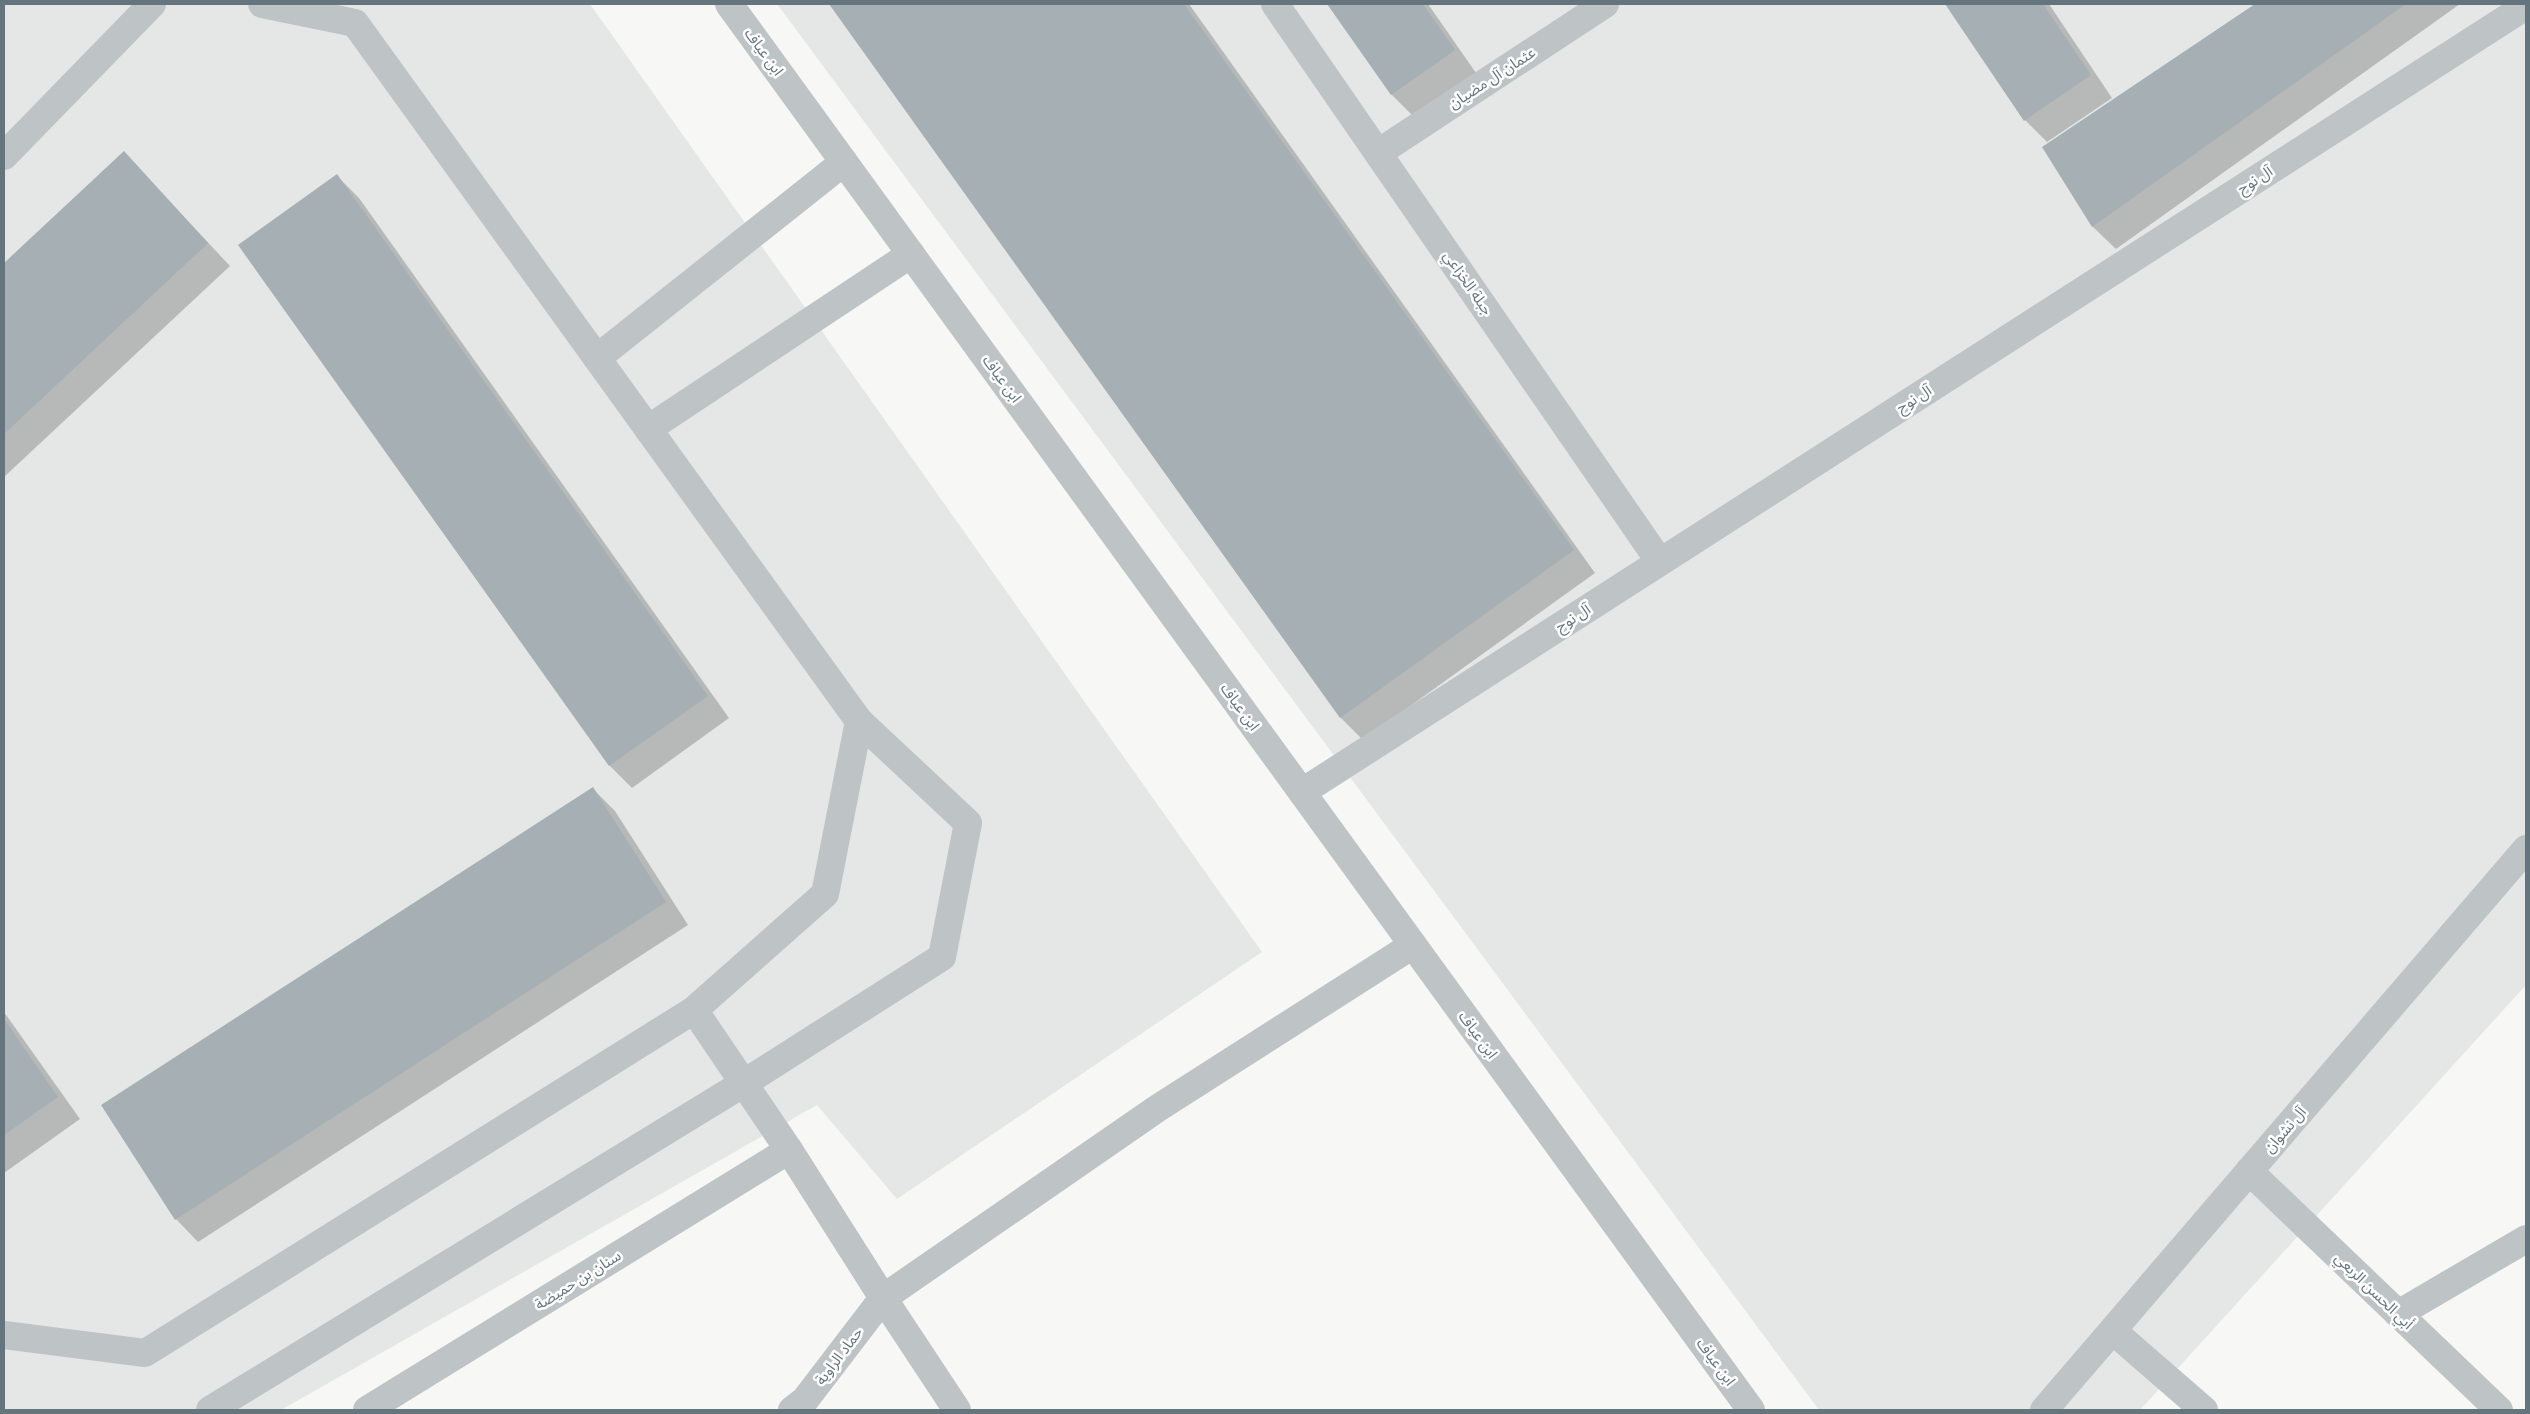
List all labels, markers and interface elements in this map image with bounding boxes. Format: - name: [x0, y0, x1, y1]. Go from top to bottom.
- street label: ابن عياف: [741, 24, 788, 79]
- street label: عثمان آل مضيان: [1445, 42, 1539, 113]
- street label: آل نوح: [2234, 161, 2278, 200]
- street label: جبلة الخزاعي: [1437, 247, 1498, 320]
- street label: ابن عياف: [979, 351, 1026, 406]
- street label: آل نوح: [1893, 380, 1937, 419]
- street label: آل نوح: [1552, 599, 1596, 638]
- street label: ابن عياف: [1217, 679, 1264, 734]
- street label: ابن عياف: [1455, 1007, 1502, 1062]
- street label: آل نشوان: [2259, 1102, 2310, 1157]
- street label: سنان بن حميضة: [531, 1245, 625, 1314]
- street label: أبي الحسن الربعي: [2329, 1248, 2418, 1335]
- street label: حماد الراوية: [811, 1323, 867, 1388]
- street label: ابن عياف: [1693, 1334, 1740, 1389]

